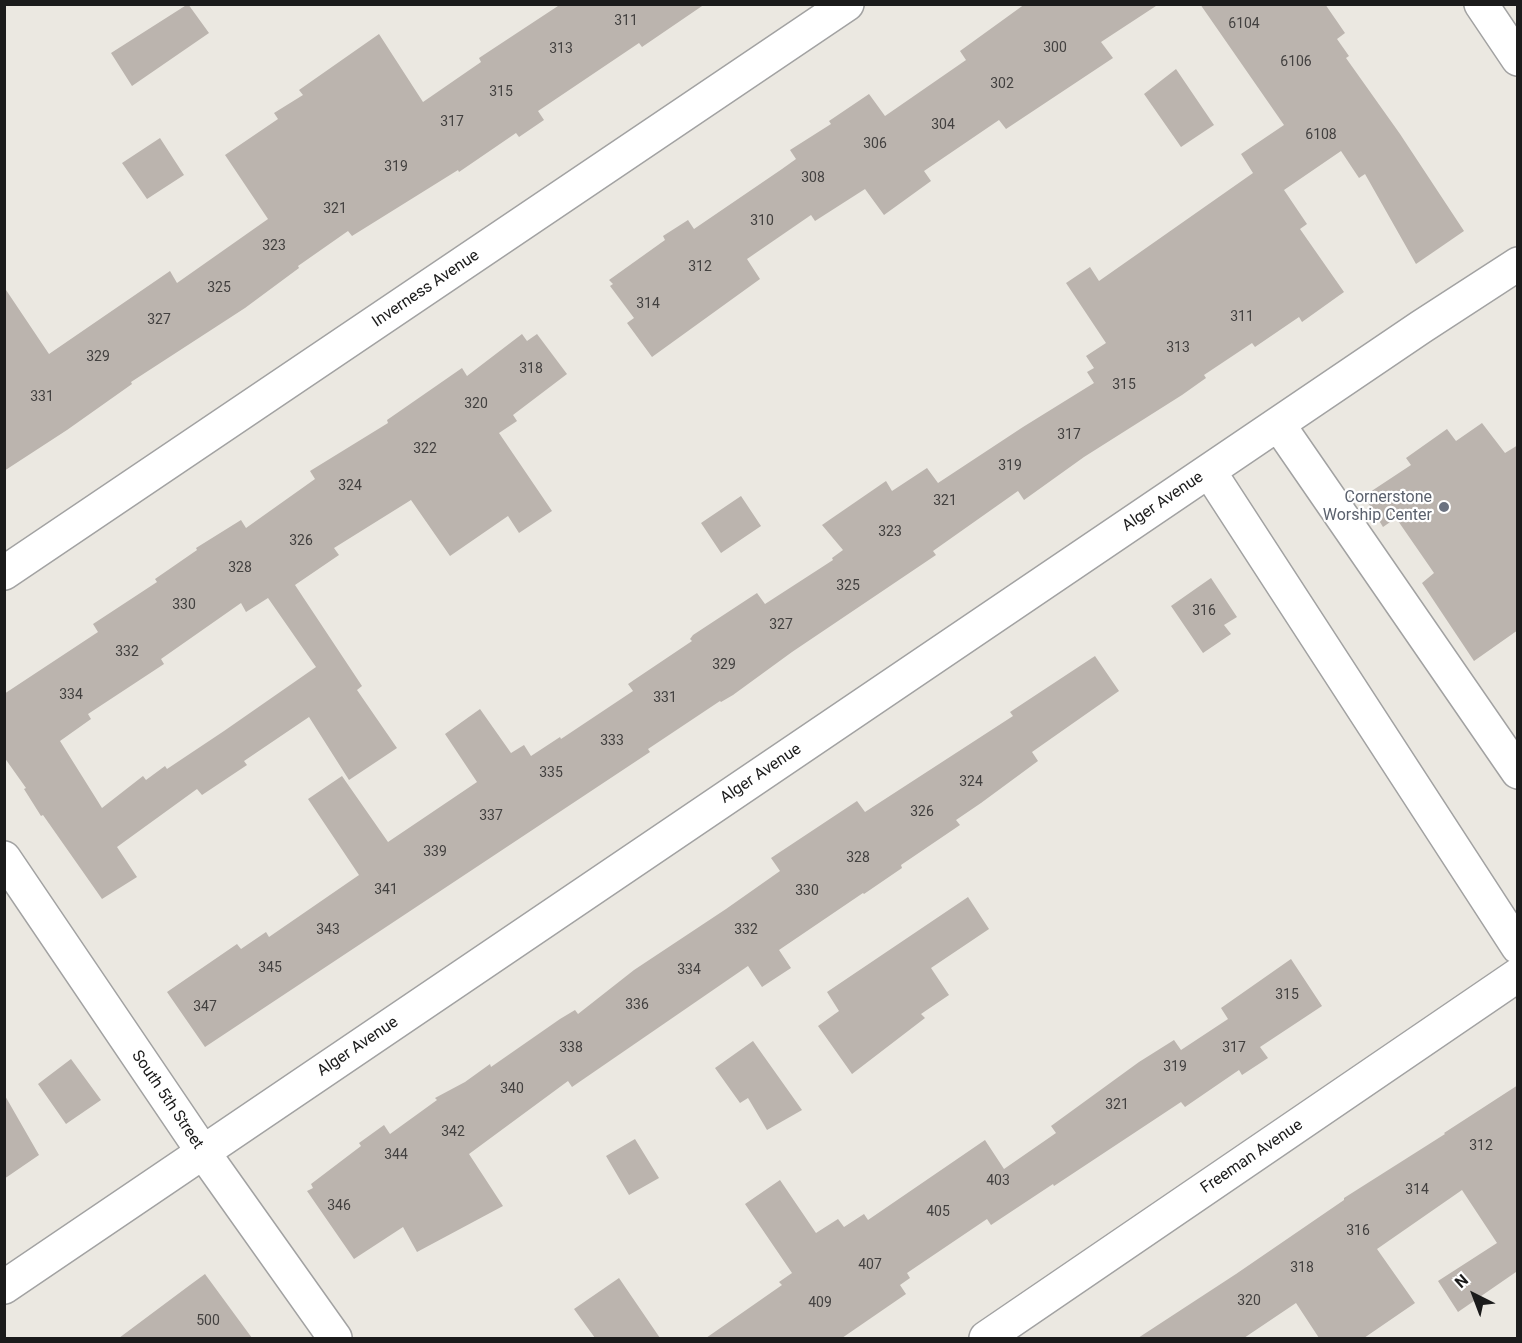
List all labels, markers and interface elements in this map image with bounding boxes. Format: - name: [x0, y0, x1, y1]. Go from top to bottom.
- house number: 311: [614, 13, 638, 29]
- house number: 6104: [1228, 16, 1260, 32]
- house number: 300: [1043, 40, 1067, 56]
- house number: 313: [549, 41, 573, 57]
- house number: 6106: [1280, 54, 1312, 70]
- house number: 302: [990, 76, 1014, 92]
- house number: 315: [489, 84, 513, 100]
- house number: 317: [440, 114, 464, 130]
- house number: 304: [931, 117, 955, 133]
- house number: 6108: [1305, 127, 1337, 143]
- house number: 306: [863, 136, 887, 152]
- house number: 319: [384, 159, 408, 175]
- house number: 308: [801, 170, 825, 186]
- house number: 321: [323, 201, 347, 217]
- house number: 310: [750, 213, 774, 229]
- house number: 323: [262, 238, 286, 254]
- street label: Inverness Avenue: [369, 246, 483, 332]
- house number: 312: [688, 259, 712, 275]
- house number: 325: [207, 280, 231, 296]
- house number: 314: [636, 296, 660, 312]
- house number: 311: [1230, 309, 1254, 325]
- house number: 327: [147, 312, 171, 328]
- house number: 313: [1166, 340, 1190, 356]
- house number: 329: [86, 349, 110, 365]
- house number: 318: [519, 361, 543, 377]
- house number: 315: [1112, 377, 1136, 393]
- house number: 331: [30, 389, 54, 405]
- house number: 320: [464, 396, 488, 412]
- house number: 317: [1057, 427, 1081, 443]
- house number: 322: [413, 441, 437, 457]
- house number: 319: [998, 458, 1022, 474]
- street label: Alger Avenue: [1119, 468, 1207, 536]
- house number: 324: [338, 478, 362, 494]
- place label: Cornerstone Worship Center: [1323, 488, 1432, 526]
- house number: 321: [933, 493, 957, 509]
- marker: Cornerstone Worship Center: [1437, 500, 1451, 514]
- house number: 323: [878, 524, 902, 540]
- house number: 326: [289, 533, 313, 549]
- house number: 328: [228, 560, 252, 576]
- house number: 325: [836, 578, 860, 594]
- house number: 330: [172, 597, 196, 613]
- house number: 316: [1192, 603, 1216, 619]
- house number: 327: [769, 617, 793, 633]
- house number: 332: [115, 644, 139, 660]
- house number: 329: [712, 657, 736, 673]
- house number: 334: [59, 687, 83, 703]
- house number: 331: [653, 690, 677, 706]
- house number: 333: [600, 733, 624, 749]
- street label: Alger Avenue: [717, 740, 805, 808]
- house number: 335: [539, 765, 563, 781]
- house number: 324: [959, 774, 983, 790]
- house number: 326: [910, 804, 934, 820]
- house number: 337: [479, 808, 503, 824]
- house number: 339: [423, 844, 447, 860]
- house number: 328: [846, 850, 870, 866]
- house number: 341: [374, 882, 398, 898]
- house number: 330: [795, 883, 819, 899]
- house number: 343: [316, 922, 340, 938]
- house number: 332: [734, 922, 758, 938]
- house number: 345: [258, 960, 282, 976]
- house number: 334: [677, 962, 701, 978]
- house number: 315: [1275, 987, 1299, 1003]
- house number: 336: [625, 997, 649, 1013]
- house number: 347: [193, 999, 217, 1015]
- street label: Alger Avenue: [314, 1013, 402, 1081]
- house number: 338: [559, 1040, 583, 1056]
- house number: 317: [1222, 1040, 1246, 1056]
- street label: South 5th Street: [127, 1047, 207, 1153]
- house number: 319: [1163, 1059, 1187, 1075]
- house number: 340: [500, 1081, 524, 1097]
- house number: 321: [1105, 1097, 1129, 1113]
- street label: Freeman Avenue: [1197, 1116, 1307, 1198]
- house number: 342: [441, 1124, 465, 1140]
- house number: 312: [1469, 1138, 1493, 1154]
- house number: 344: [384, 1147, 408, 1163]
- house number: 403: [986, 1173, 1010, 1189]
- house number: 314: [1405, 1182, 1429, 1198]
- house number: 346: [327, 1198, 351, 1214]
- house number: 405: [926, 1204, 950, 1220]
- house number: 316: [1346, 1223, 1370, 1239]
- house number: 407: [858, 1257, 882, 1273]
- house number: 318: [1290, 1260, 1314, 1276]
- north arrow: [1444, 1265, 1504, 1325]
- text: N: [1451, 1270, 1472, 1292]
- house number: 320: [1237, 1293, 1261, 1309]
- house number: 409: [808, 1295, 832, 1311]
- house number: 500: [196, 1313, 220, 1329]

